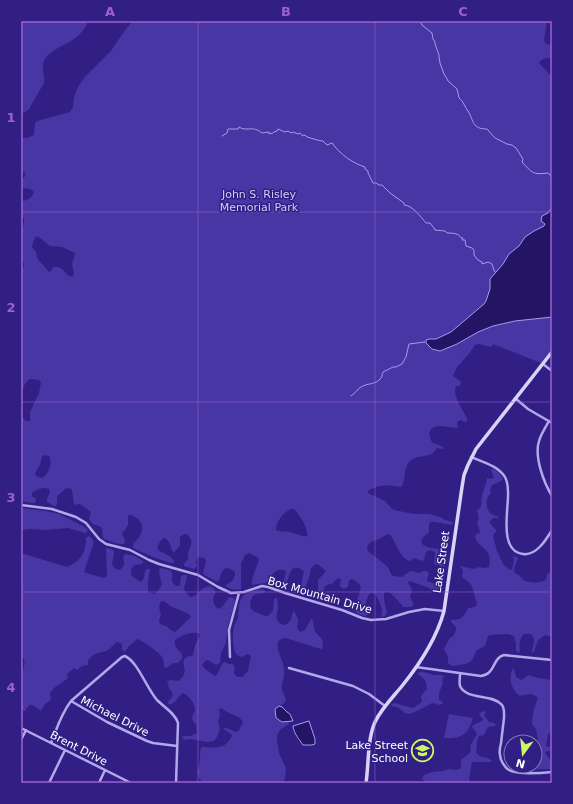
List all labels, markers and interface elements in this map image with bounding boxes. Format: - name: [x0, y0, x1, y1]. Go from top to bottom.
- text: A: [105, 4, 115, 19]
- text: B: [281, 4, 291, 19]
- text: C: [458, 4, 468, 19]
- text: 1: [6, 110, 16, 125]
- park label: John S. Risley Memorial Park: [220, 188, 299, 214]
- text: 2: [6, 300, 16, 315]
- text: 3: [6, 490, 16, 505]
- street label: Lake Street: [431, 530, 452, 594]
- street label: Box Mountain Drive: [266, 574, 374, 617]
- text: 4: [6, 680, 16, 695]
- street label: Michael Drive: [78, 694, 151, 739]
- street label: Brent Drive: [48, 728, 110, 769]
- north arrow: [503, 734, 543, 774]
- school or university icon: Lake Street School: [410, 738, 436, 764]
- place label: Lake Street School: [345, 739, 409, 765]
- text: N: [514, 756, 527, 771]

